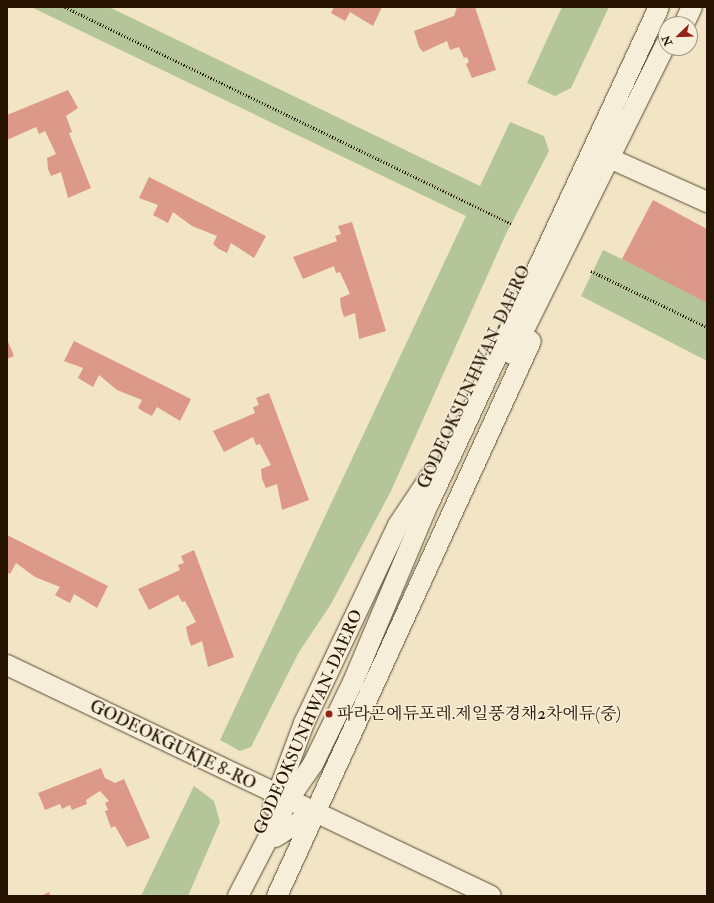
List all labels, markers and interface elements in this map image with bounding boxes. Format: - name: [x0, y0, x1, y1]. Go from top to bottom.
- north arrow: [658, 16, 698, 56]
- text: N: [660, 33, 675, 48]
- street label: GODEOKSUNHWAN-DAERO: [413, 262, 535, 492]
- street label: GODEOKSUNHWAN-DAERO: [249, 606, 367, 838]
- street label: GODEOKGUKJE 8-RO: [86, 696, 260, 794]
- place label: 파라곤에듀포레.제일풍경채2차에듀(중): [337, 704, 621, 724]
- marker: 파라곤에듀포레.제일풍경채2차에듀(중): [324, 709, 334, 719]

